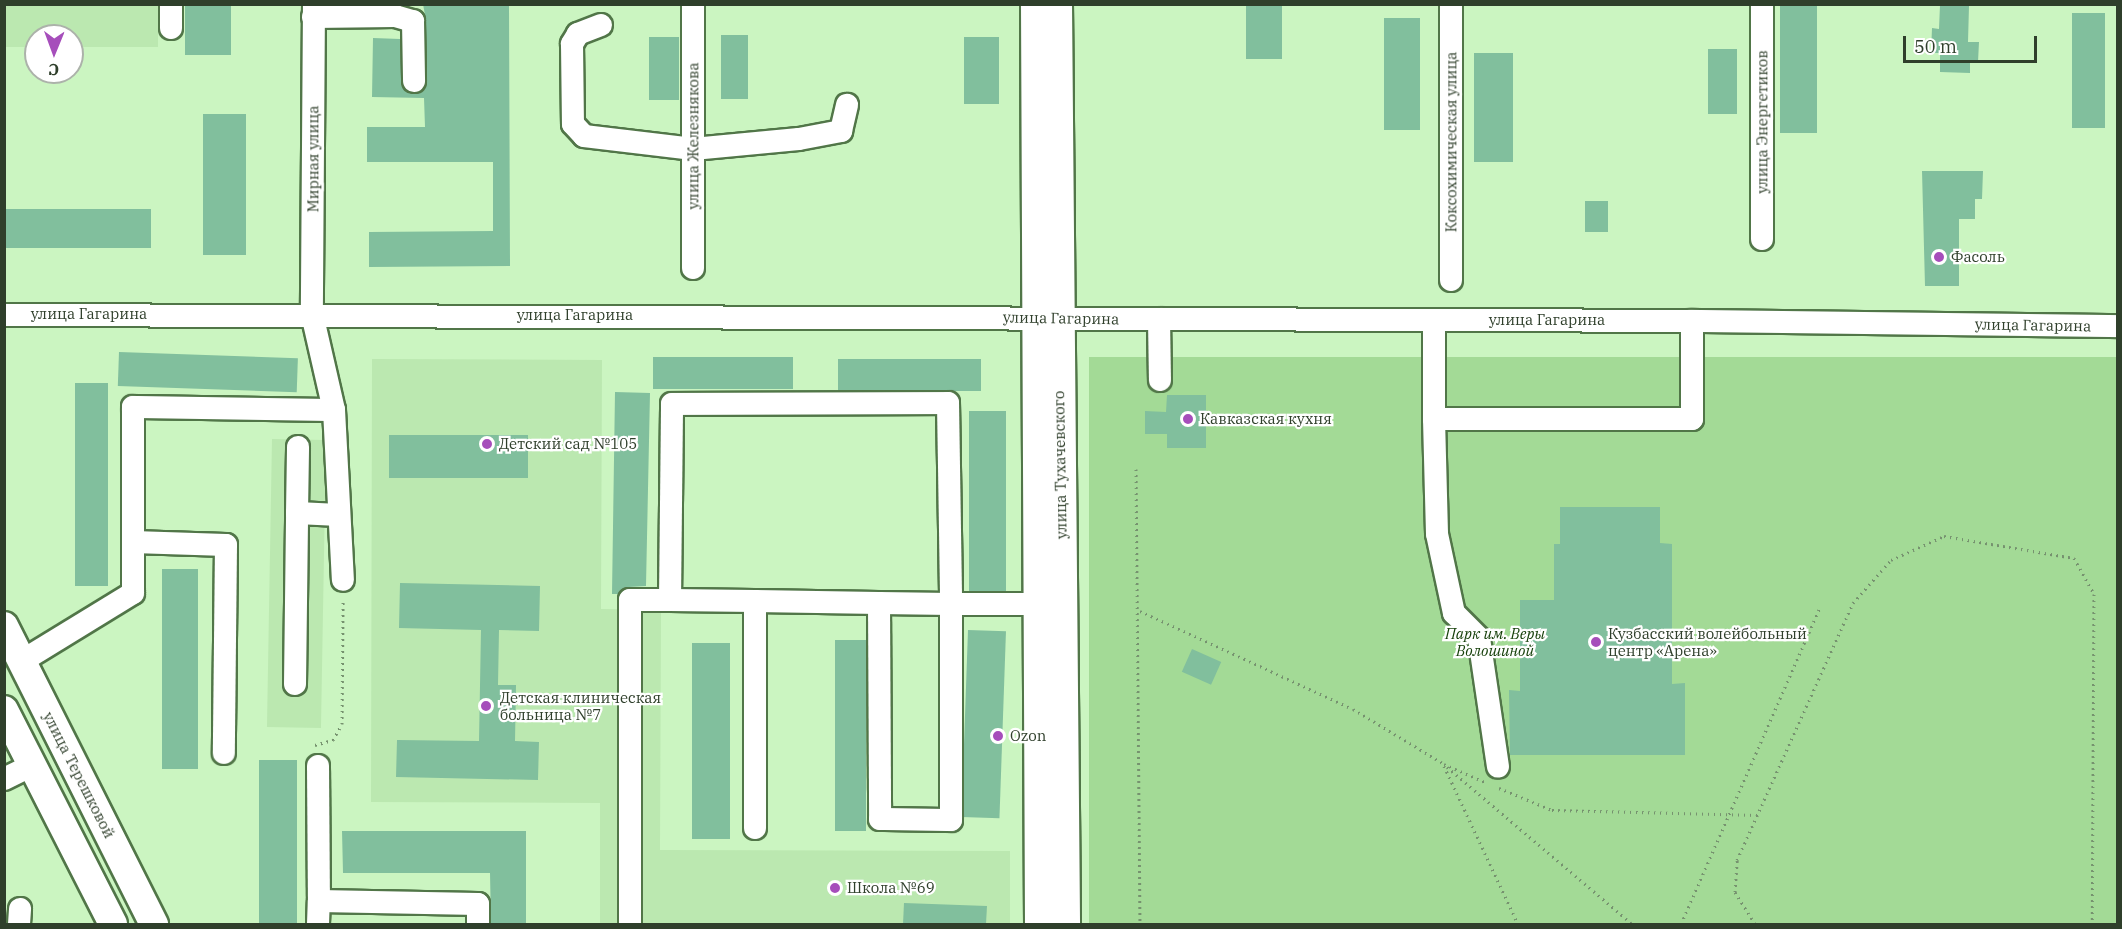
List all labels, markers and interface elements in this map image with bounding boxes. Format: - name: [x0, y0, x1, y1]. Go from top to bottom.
- north arrow: [24, 24, 84, 84]
- scale bar: [1906, 24, 2040, 62]
- text: 50 m: [1914, 35, 1957, 58]
- street label: улица Энергетиков: [1753, 50, 1771, 194]
- street label: Коксохимическая улица: [1442, 52, 1460, 232]
- text: С: [48, 60, 59, 80]
- street label: улица Железнякова: [684, 62, 702, 210]
- street label: Мирная улица: [304, 106, 322, 212]
- place label: Фасоль: [1951, 248, 2005, 266]
- marker: Фасоль: [1932, 250, 1946, 264]
- street label: улица Гагарина: [31, 305, 147, 323]
- street label: улица Гагарина: [517, 306, 633, 324]
- street label: улица Гагарина: [1003, 308, 1119, 328]
- street label: улица Гагарина: [1489, 311, 1605, 329]
- street label: улица Гагарина: [1975, 315, 2091, 335]
- street label: улица Тухачевского: [1050, 391, 1070, 539]
- place label: Кавказская кухня: [1200, 410, 1332, 428]
- marker: Кавказская кухня: [1181, 412, 1195, 426]
- place label: Детский сад №105: [499, 435, 637, 453]
- marker: Детский сад №105: [480, 437, 494, 451]
- park label: Парк им. Веры Волошиной: [1445, 624, 1545, 659]
- place label: Кузбасский волейбольный центр «Арена»: [1608, 624, 1807, 659]
- marker: Кузбасский волейбольный центр «Арена»: [1589, 635, 1603, 649]
- place label: Детская клиническая больница №7: [500, 688, 661, 723]
- marker: Детская клиническая больница №7: [477, 697, 495, 715]
- street label: улица Терешковой: [39, 709, 119, 841]
- place label: Ozon: [1010, 727, 1046, 745]
- marker: Ozon: [991, 729, 1005, 743]
- place label: Школа №69: [847, 879, 935, 897]
- marker: Школа №69: [828, 881, 842, 895]

